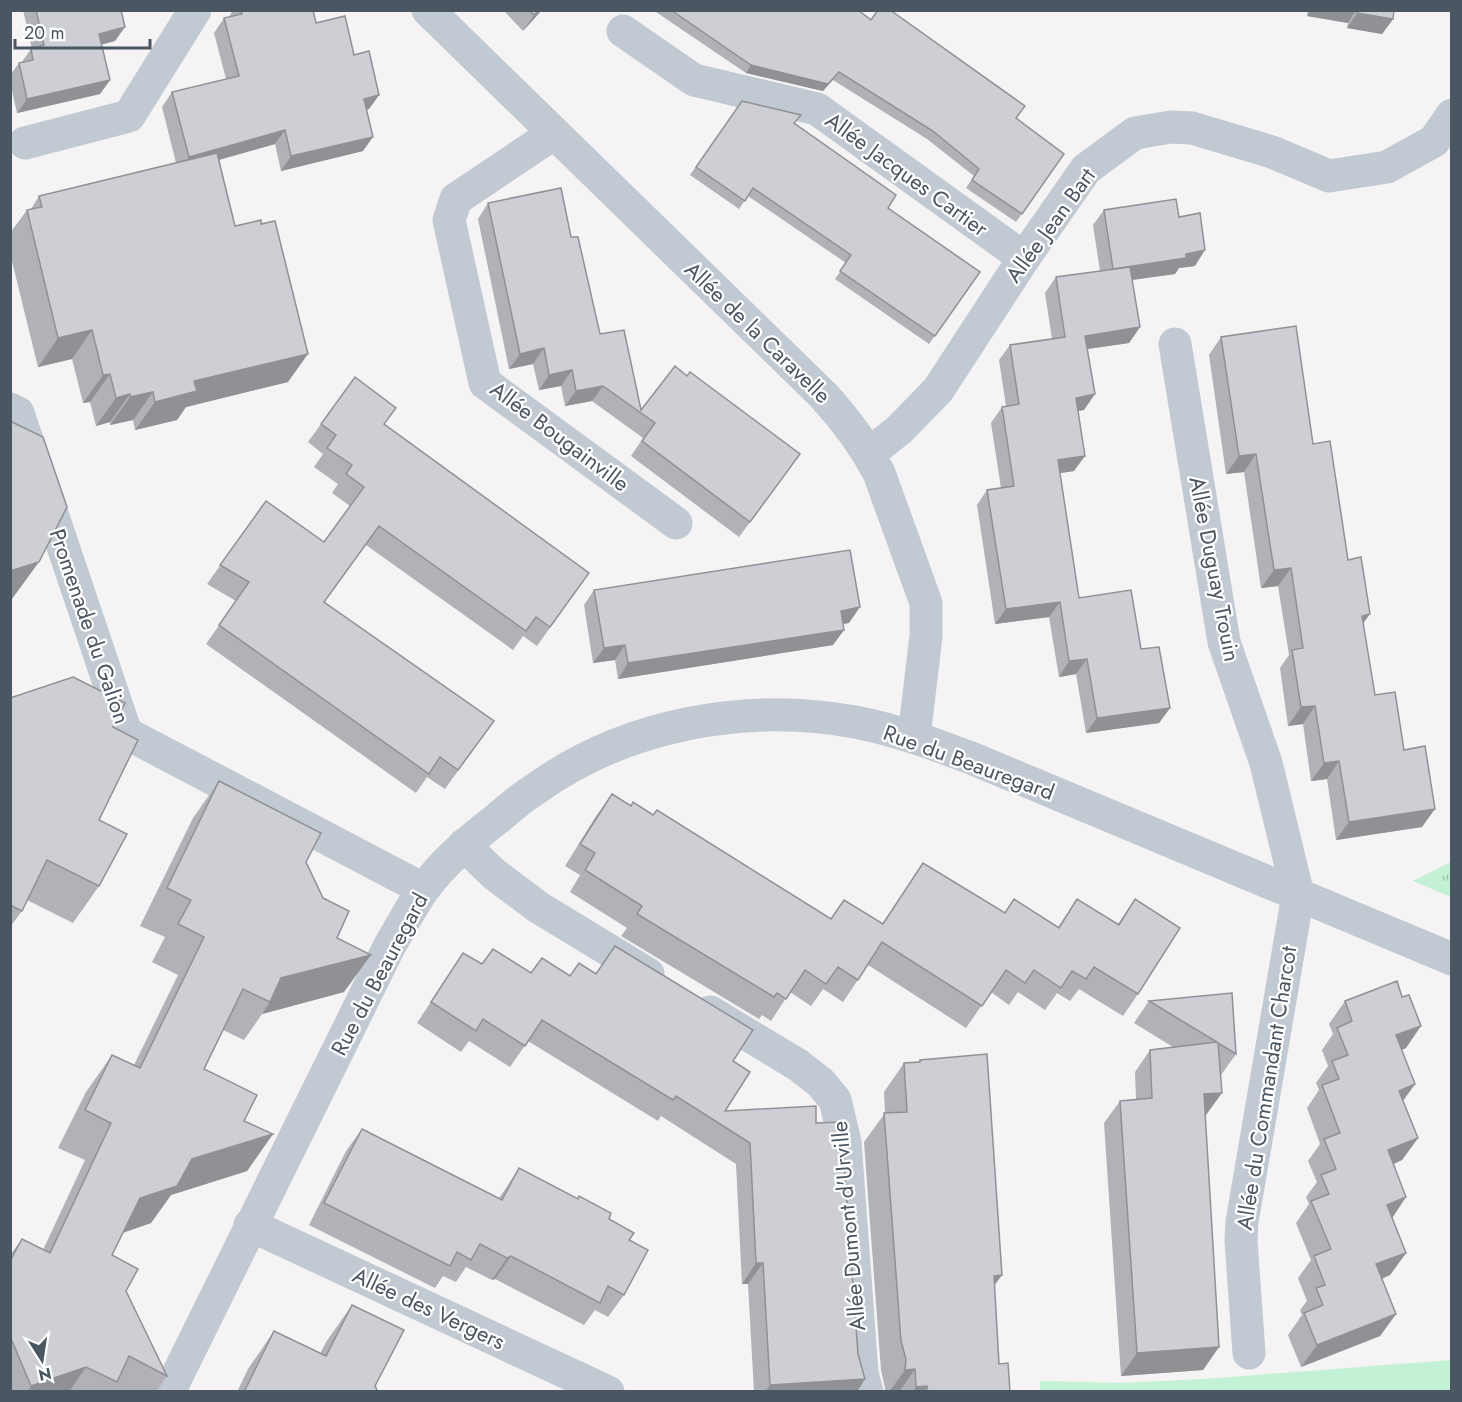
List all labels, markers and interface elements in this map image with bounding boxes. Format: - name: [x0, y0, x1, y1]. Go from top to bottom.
- scale bar: [15, 12, 150, 50]
- text: 20 m: [24, 20, 64, 46]
- street label: Allée Jacques Cartier: [819, 104, 995, 244]
- street label: Allée Jean Bart: [997, 160, 1103, 289]
- street label: Allée de la Caravelle: [678, 254, 838, 410]
- street label: Allée Bougainville: [484, 373, 636, 499]
- street label: Allée Duguay Trouin: [1181, 474, 1249, 664]
- street label: Promenade du Galion: [42, 524, 138, 728]
- street label: Rue du Beauregard: [879, 716, 1059, 808]
- street label: Rue du Beauregard: [323, 887, 435, 1061]
- street label: Allée du Commandant Charcot: [1228, 943, 1304, 1232]
- street label: Allée Dumont d'Urville: [823, 1120, 873, 1332]
- street label: Allée des Vergers: [348, 1259, 511, 1357]
- north arrow: [12, 1330, 72, 1390]
- text: N: [36, 1362, 54, 1387]

